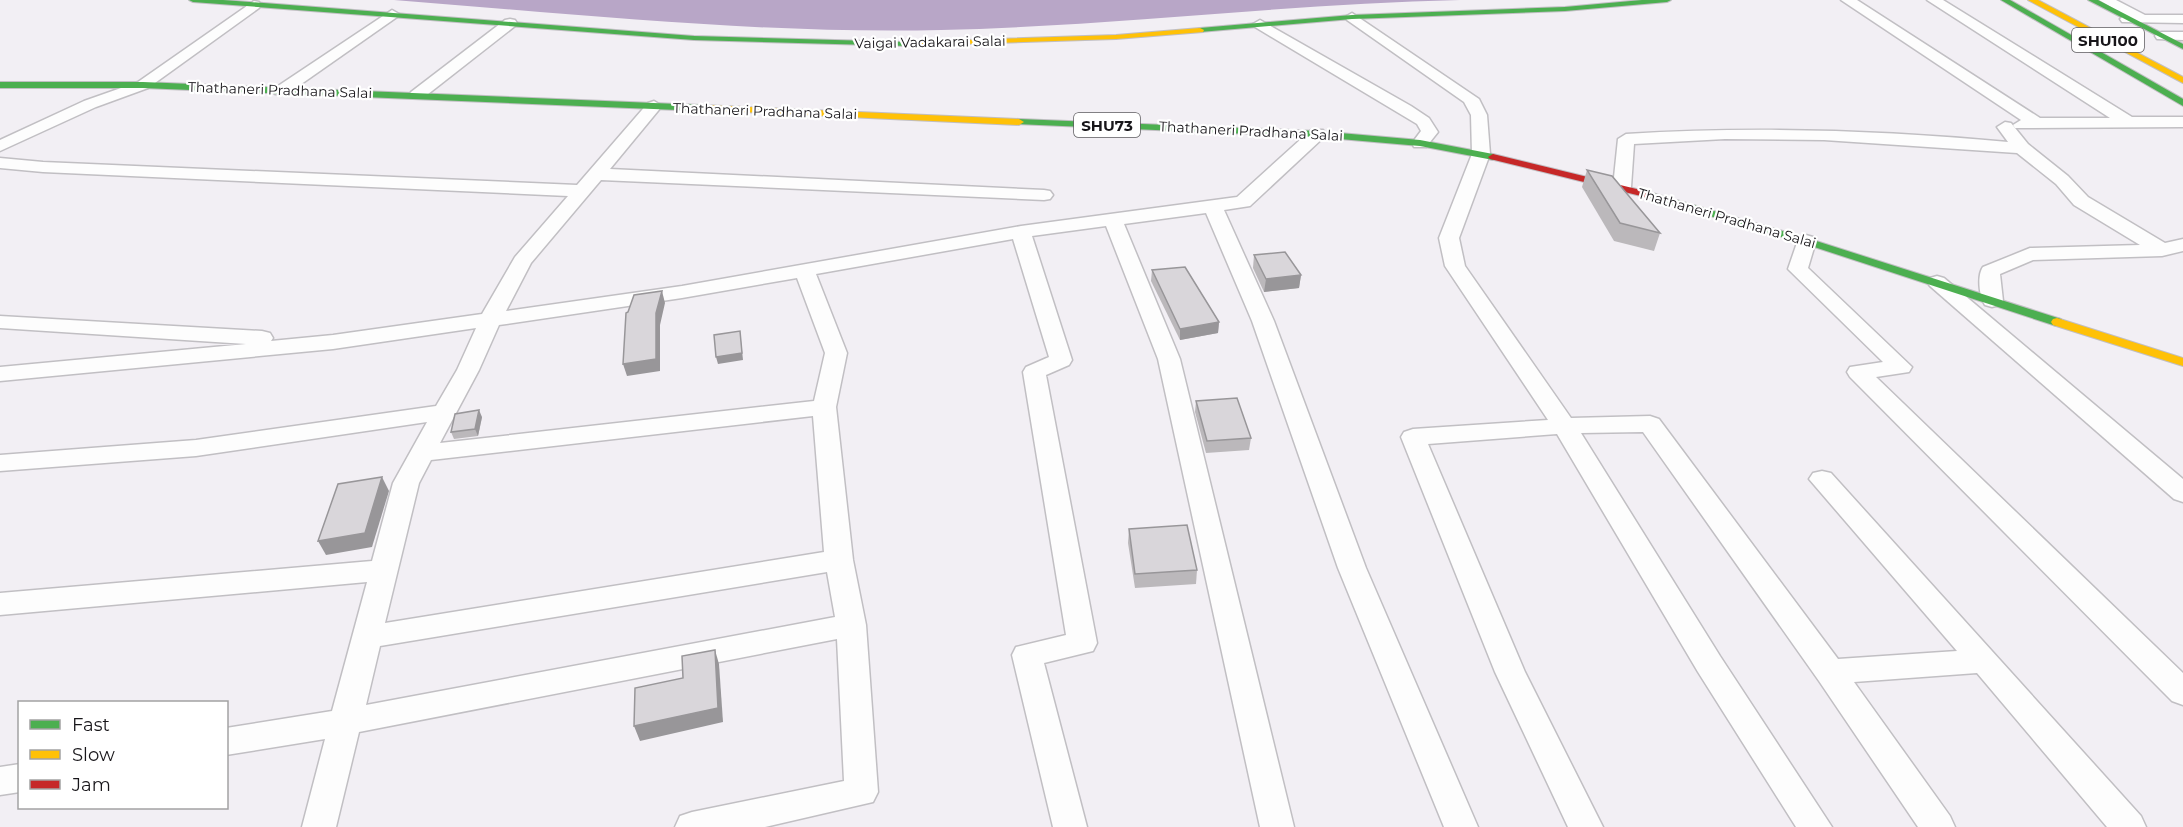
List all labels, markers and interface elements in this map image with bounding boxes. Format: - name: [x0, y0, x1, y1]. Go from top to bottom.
- road number: SHU100: [2072, 28, 2144, 52]
- street label: Vaigai Vadakarai Salai: [854, 32, 1006, 52]
- street label: Thathaneri Pradhana Salai: [188, 78, 372, 102]
- street label: Thathaneri Pradhana Salai: [673, 99, 857, 123]
- road number: SHU73: [1074, 113, 1140, 137]
- street label: Thathaneri Pradhana Salai: [1158, 117, 1344, 145]
- street label: Thathaneri Pradhana Salai: [1636, 184, 1818, 252]
- legend: [18, 701, 228, 809]
- text: Fast: [72, 714, 110, 736]
- text: Slow: [72, 744, 115, 766]
- text: Jam: [71, 774, 111, 796]

